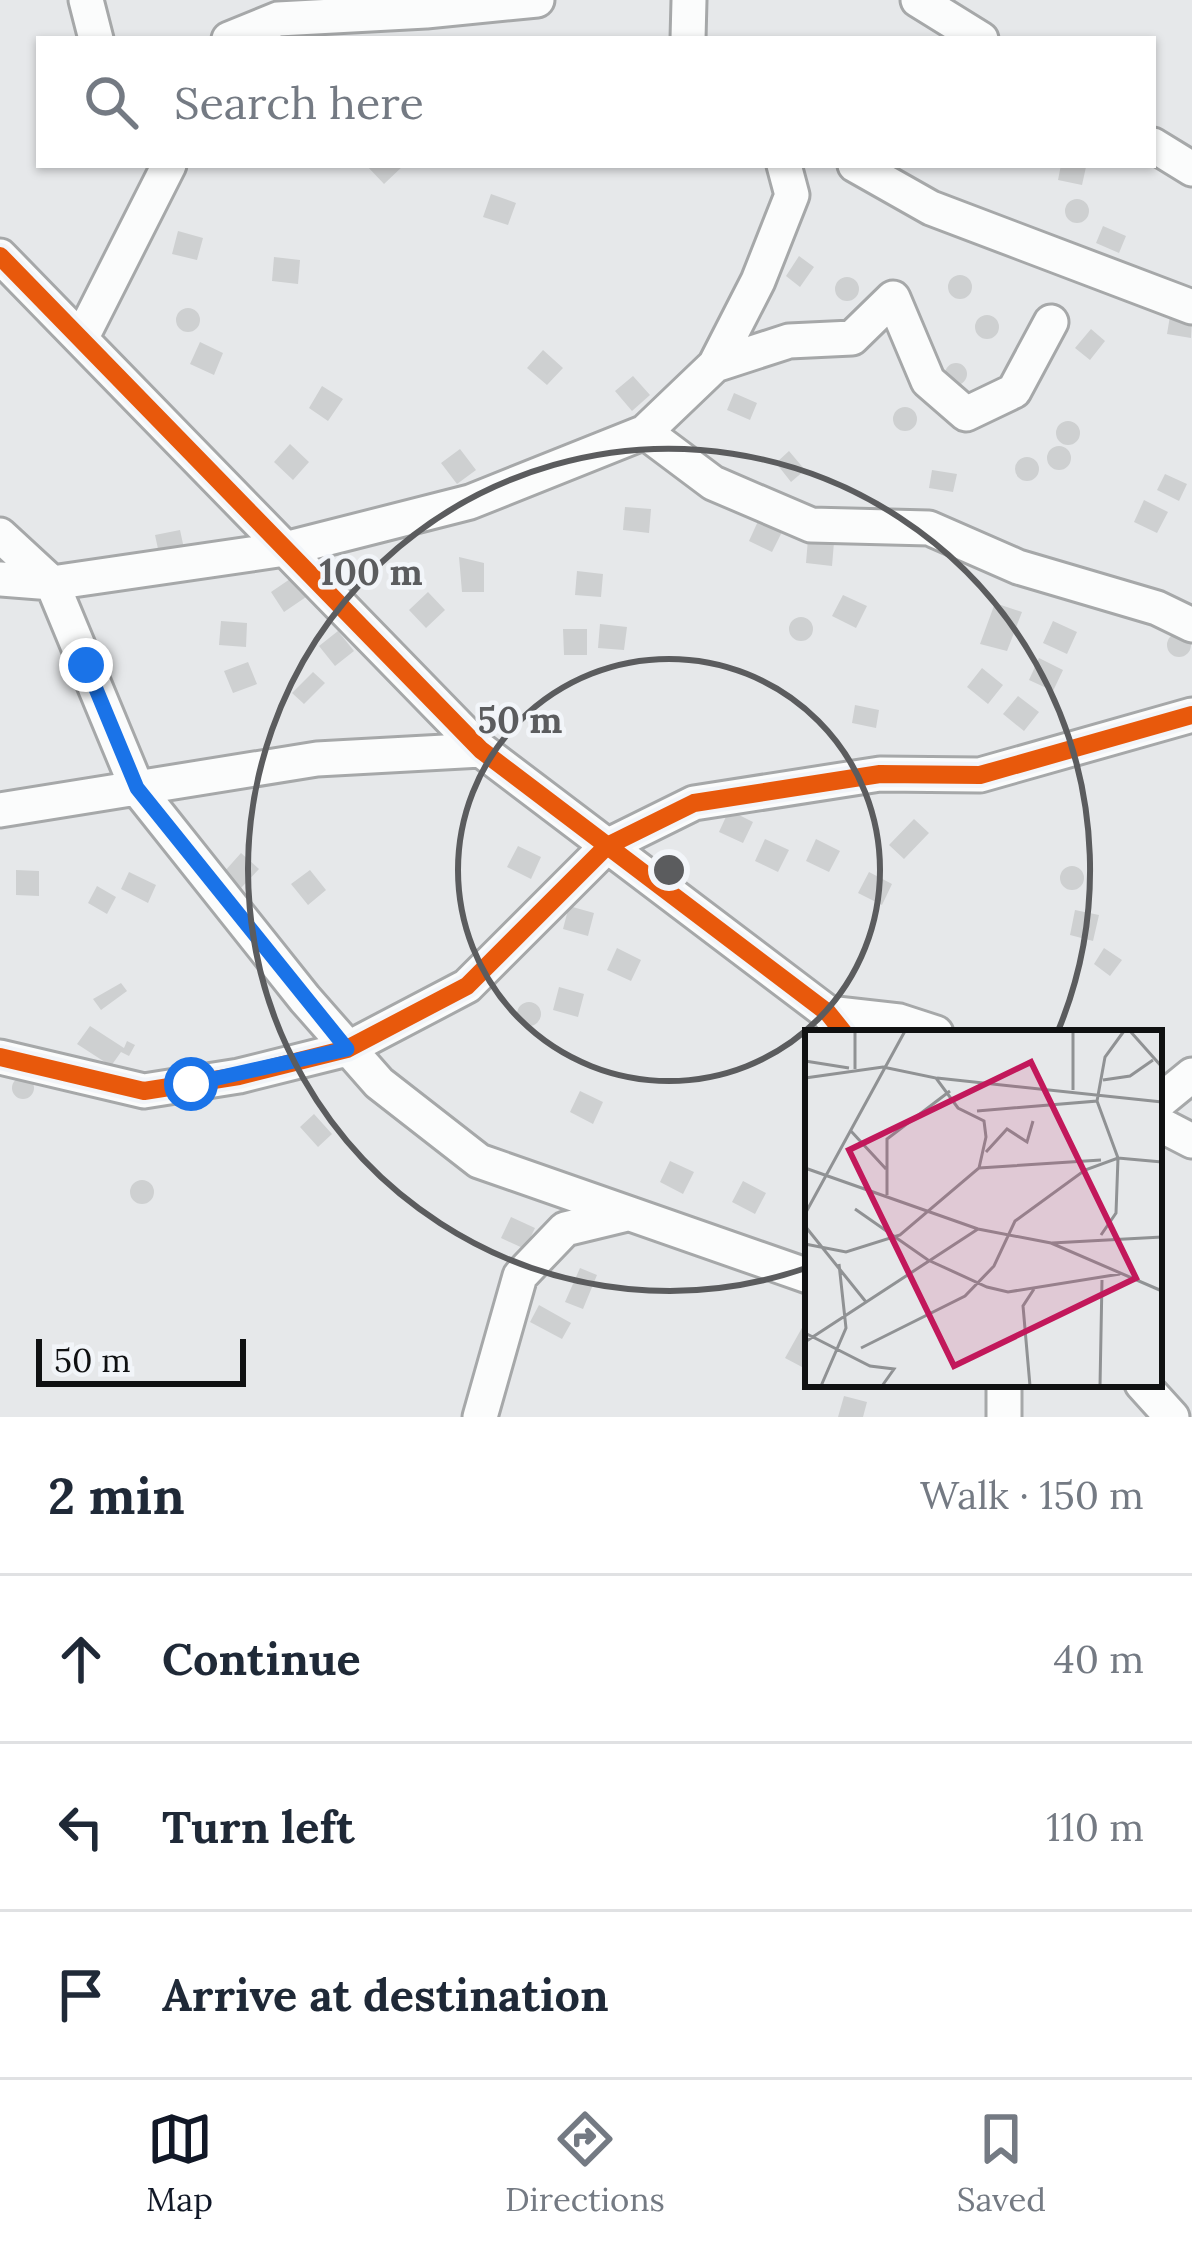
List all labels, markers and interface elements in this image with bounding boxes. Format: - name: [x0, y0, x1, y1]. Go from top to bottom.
- search box: [36, 36, 1156, 168]
- icon: search: [78, 69, 144, 135]
- text: Search here: [174, 74, 424, 131]
- text: 100 m: [320, 549, 423, 595]
- route end: [59, 638, 113, 692]
- text: 50 m: [478, 697, 562, 743]
- centre of rings: [648, 849, 690, 891]
- inset map: [805, 1030, 1162, 1387]
- route start: [164, 1057, 218, 1111]
- scale bar: [36, 1333, 246, 1386]
- text: 50 m: [54, 1339, 131, 1381]
- text: 2 min: [48, 1463, 185, 1528]
- text: Walk · 150 m: [920, 1470, 1144, 1520]
- icon: ahead: [48, 1626, 114, 1692]
- text: Continue: [162, 1630, 361, 1687]
- text: 40 m: [1054, 1634, 1144, 1684]
- icon: left: [48, 1794, 114, 1860]
- text: Turn left: [162, 1798, 355, 1855]
- text: 110 m: [1046, 1802, 1144, 1852]
- icon: arrive: [48, 1962, 114, 2028]
- text: Arrive at destination: [162, 1966, 609, 2023]
- tab: Map: [146, 2106, 213, 2220]
- tab: Directions: [505, 2106, 665, 2220]
- tab: Saved: [957, 2106, 1046, 2220]

